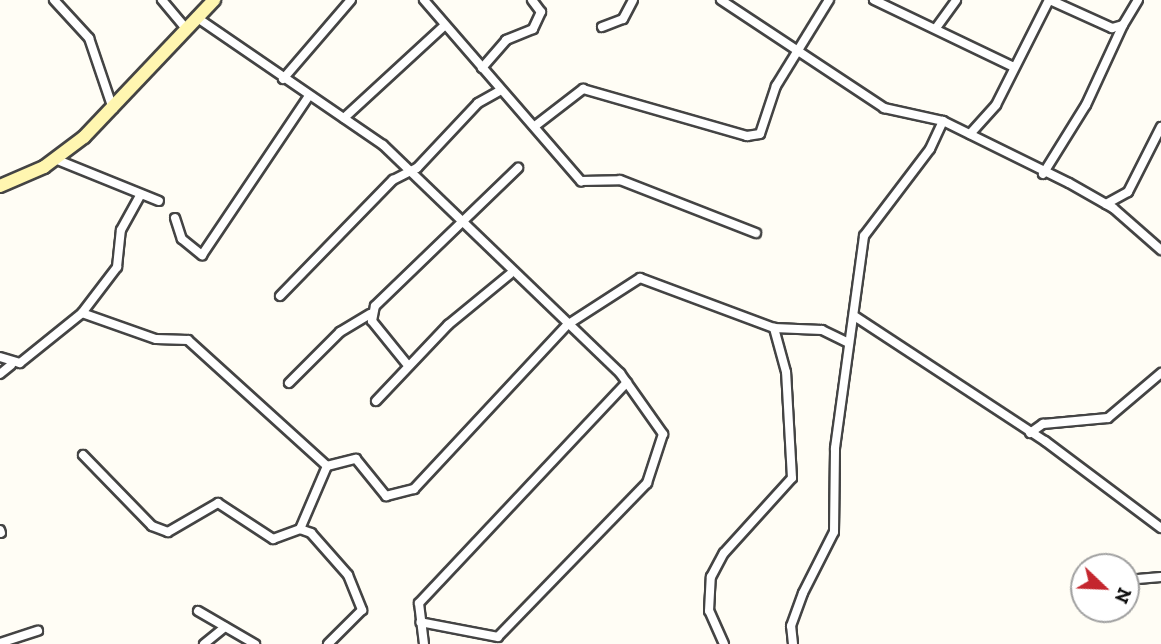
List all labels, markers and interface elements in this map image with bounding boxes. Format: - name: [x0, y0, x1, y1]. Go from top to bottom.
- north arrow: [1070, 553, 1140, 623]
- text: N: [1110, 584, 1136, 607]

